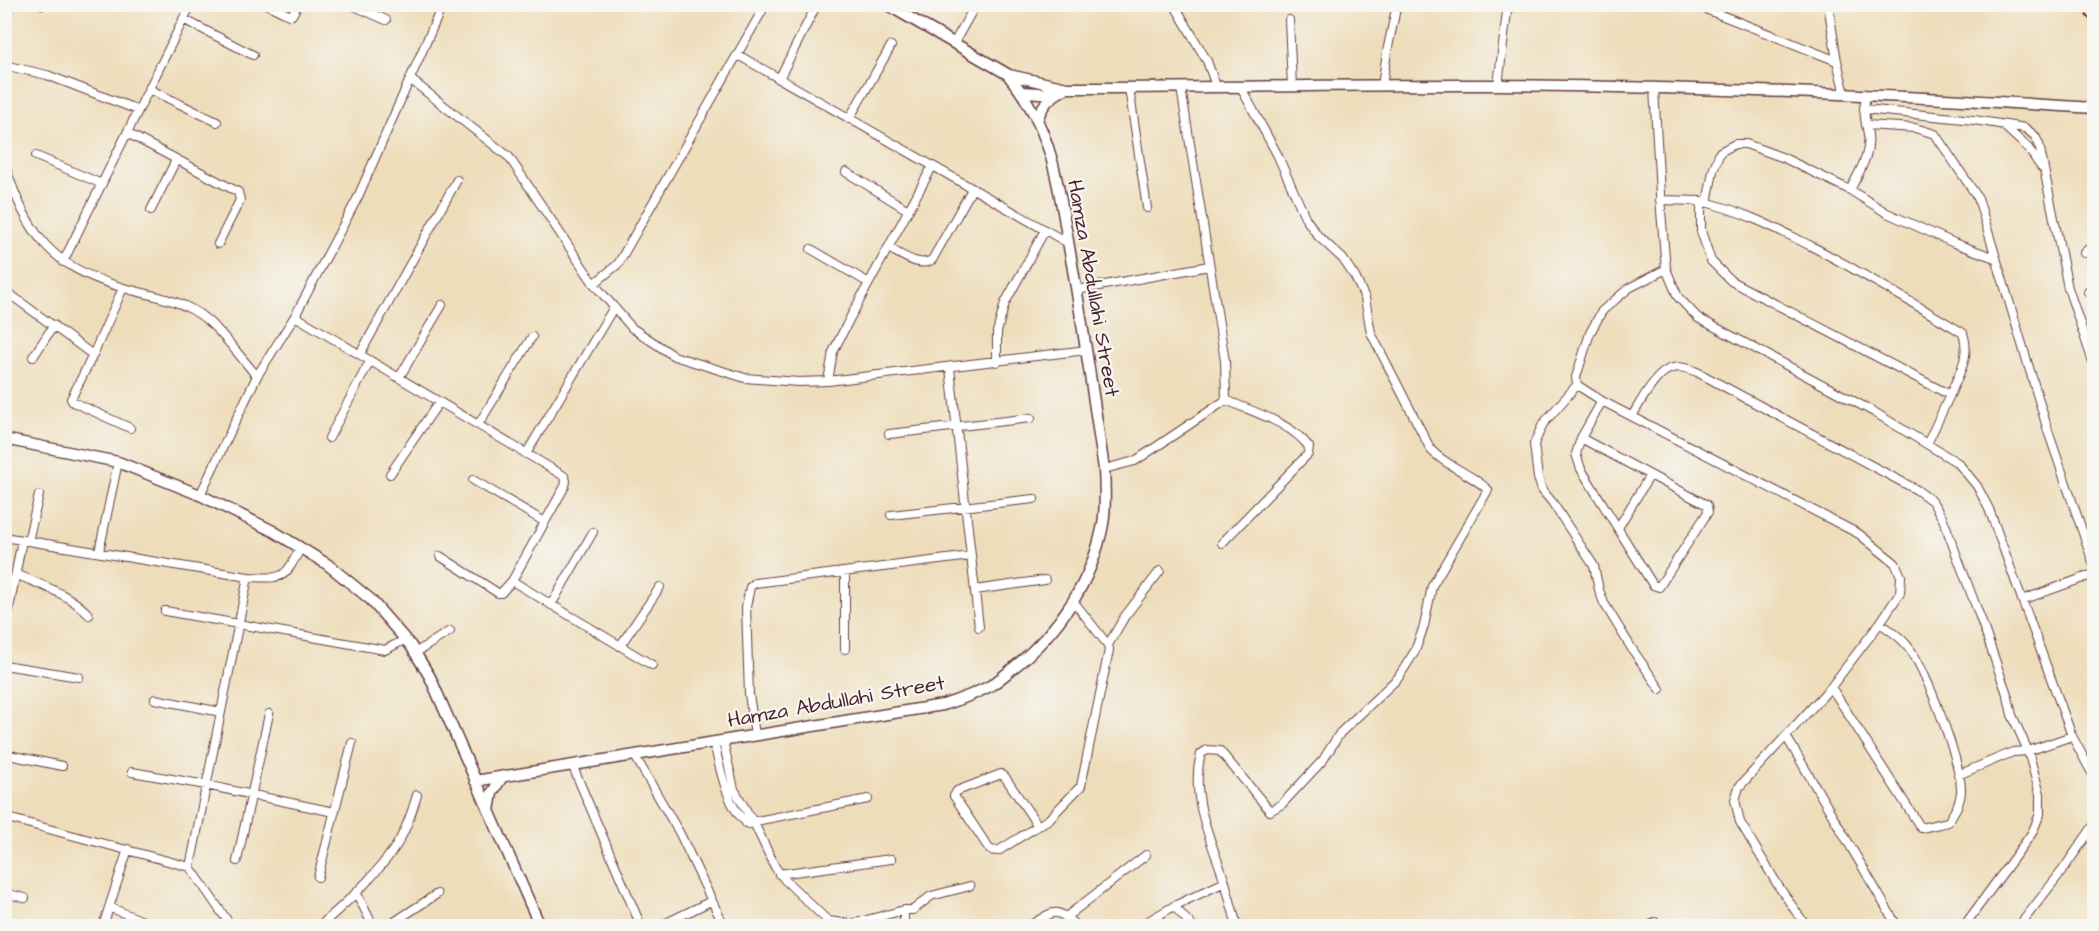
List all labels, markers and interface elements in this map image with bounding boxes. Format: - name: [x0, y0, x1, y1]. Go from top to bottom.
- street label: Hamza Abdullahi Street: [1060, 177, 1127, 399]
- street label: Hamza Abdullahi Street: [725, 668, 947, 735]

